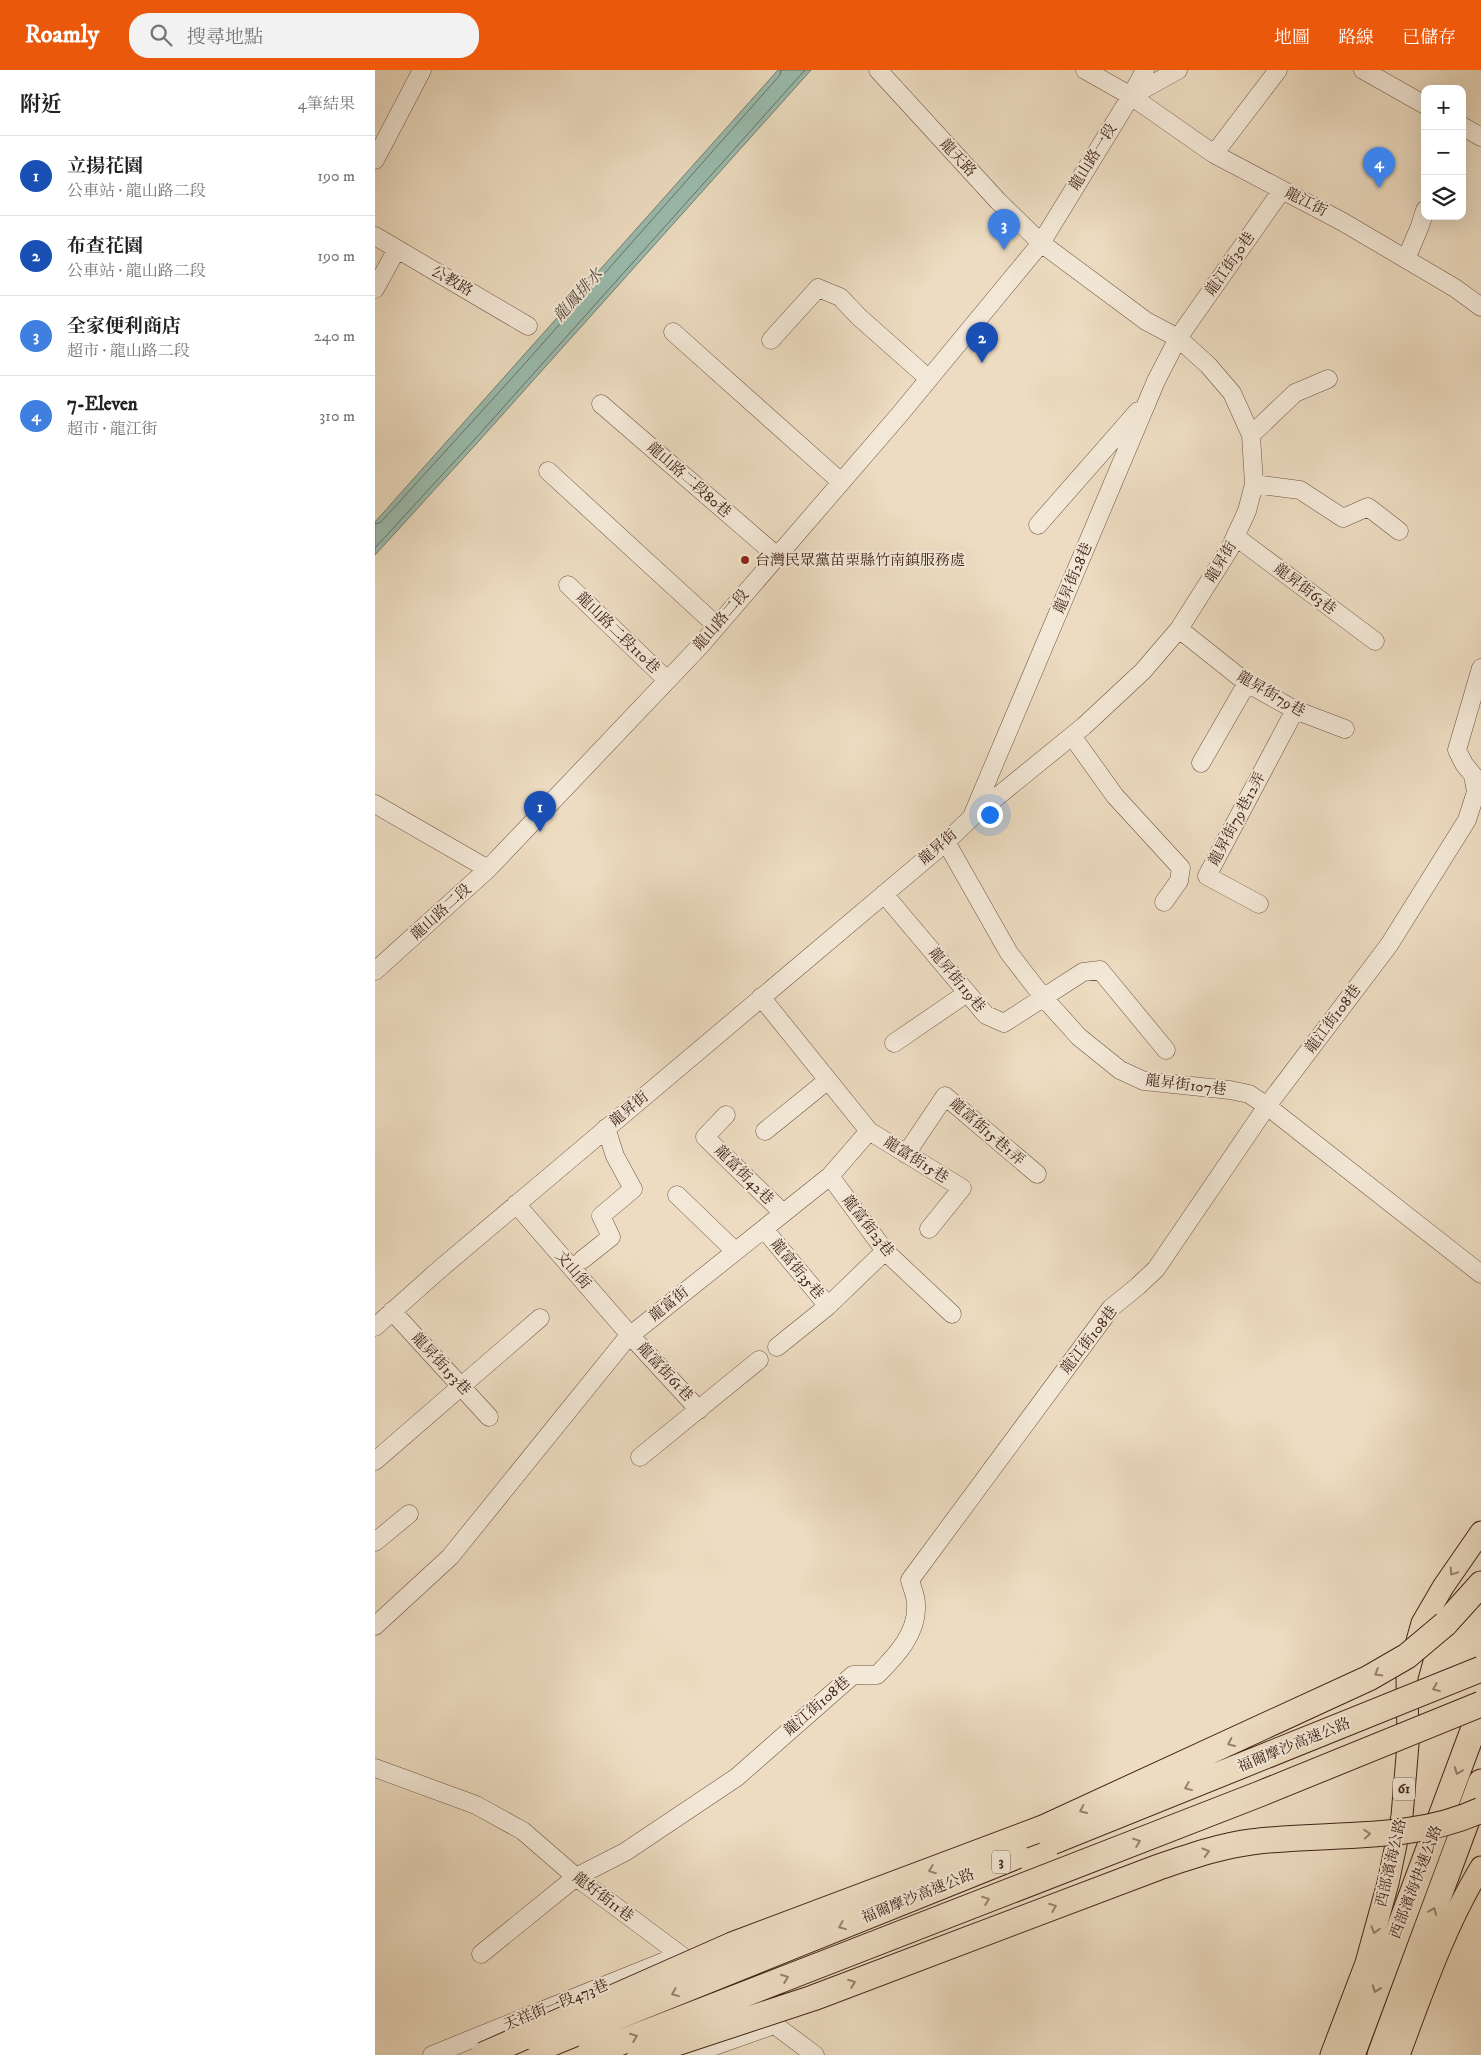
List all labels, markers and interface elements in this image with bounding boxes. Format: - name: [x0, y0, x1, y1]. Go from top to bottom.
- search box: [129, 13, 479, 58]
- text: Roamly: [25, 20, 99, 50]
- icon: search: [147, 21, 175, 49]
- text: 搜尋地點: [187, 26, 263, 49]
- text: 地圖: [1274, 27, 1310, 49]
- text: 路線: [1338, 27, 1374, 49]
- text: 已儲存: [1402, 27, 1456, 49]
- map controls: [1421, 85, 1466, 220]
- button: +: [1421, 85, 1466, 130]
- text: 附近: [20, 92, 62, 118]
- text: 4筆結果: [298, 94, 355, 114]
- street label: 龍山路一段: [1065, 120, 1121, 194]
- button: −: [1421, 130, 1466, 175]
- street label: 龍天路: [936, 135, 980, 181]
- pin: 4: [1363, 147, 1395, 188]
- text: 立揚花園: [67, 155, 143, 178]
- text: 1: [33, 166, 39, 186]
- text: 190 m: [317, 166, 355, 186]
- button: layers: [1421, 175, 1466, 220]
- text: 公車站 · 龍山路二段: [67, 181, 206, 201]
- street label: 龍江街: [1282, 183, 1330, 221]
- pin: 3: [988, 209, 1020, 250]
- street label: 龍江街30巷: [1201, 228, 1259, 300]
- text: 布查花園: [67, 235, 143, 258]
- text: 2: [32, 246, 40, 266]
- text: 190 m: [317, 246, 355, 266]
- text: 公車站 · 龍山路二段: [67, 261, 206, 281]
- street label: 公教路: [428, 262, 476, 300]
- water label: 龍鳳排水: [549, 263, 608, 325]
- text: 全家便利商店: [67, 315, 181, 338]
- pin: 2: [966, 322, 998, 363]
- text: 3: [33, 326, 39, 346]
- text: 240 m: [314, 326, 355, 346]
- text: 超市 · 龍山路二段: [67, 341, 190, 361]
- text: 7-Eleven: [67, 393, 138, 416]
- text: 4: [31, 406, 41, 426]
- text: 310 m: [319, 406, 355, 426]
- text: 超市 · 龍江街: [67, 419, 158, 439]
- street label: 龍山路二段80巷: [643, 438, 735, 522]
- street label: 龍昇街: [1201, 538, 1241, 586]
- street label: 龍昇街28巷: [1050, 540, 1096, 616]
- place label: 台灣民眾黨苗栗縣竹南鎮服務處: [755, 551, 965, 570]
- marker: 台灣民眾黨苗栗縣竹南鎮服務處: [739, 554, 751, 566]
- street label: 龍昇街63巷: [1270, 559, 1340, 619]
- street label: 龍山路二段: [689, 585, 753, 655]
- street label: 龍山路二段110巷: [572, 588, 664, 678]
- street label: 龍昇街79巷: [1234, 667, 1308, 721]
- street label: 龍昇街79巷12弄: [1204, 769, 1270, 869]
- pin: 1: [524, 791, 556, 832]
- your location: [977, 802, 1003, 828]
- street label: 龍昇街: [915, 825, 961, 869]
- street label: 龍山路二段: [407, 880, 475, 944]
- street label: 龍昇街119巷: [925, 944, 989, 1016]
- street label: 龍江街108巷: [1301, 981, 1365, 1057]
- street label: 龍昇街107巷: [1144, 1071, 1228, 1099]
- street label: 龍昇街: [606, 1087, 652, 1131]
- street label: 龍富街15巷1弄: [946, 1094, 1028, 1170]
- street label: 龍富街15巷: [880, 1133, 952, 1187]
- street label: 龍富街42巷: [710, 1141, 778, 1209]
- street label: 龍富街23巷: [838, 1191, 898, 1261]
- street label: 龍富街35巷: [766, 1235, 828, 1303]
- street label: 文山街: [551, 1247, 595, 1293]
- street label: 龍富街: [646, 1282, 692, 1326]
- street label: 龍江街108巷: [1057, 1302, 1121, 1378]
- street label: 龍昇街153巷: [407, 1329, 475, 1399]
- street label: 龍富街61巷: [633, 1339, 697, 1405]
- one-way arrow: [1450, 1566, 1459, 1576]
- one-way arrow: [1374, 1667, 1383, 1677]
- street label: 龍江街108巷: [780, 1672, 854, 1740]
- one-way arrow: [1432, 1681, 1441, 1692]
- street label: 福爾摩沙高速公路: [1235, 1714, 1353, 1776]
- one-way arrow: [1227, 1736, 1236, 1747]
- one-way arrow: [1453, 1766, 1464, 1775]
- road number: 61: [1393, 1778, 1415, 1800]
- one-way arrow: [1184, 1781, 1193, 1792]
- one-way arrow: [1079, 1804, 1088, 1814]
- street label: 西部濱海公路: [1372, 1817, 1410, 1909]
- street label: 西部濱海快速公路: [1386, 1823, 1446, 1941]
- one-way arrow: [1364, 1828, 1372, 1839]
- one-way arrow: [1132, 1837, 1141, 1848]
- one-way arrow: [1202, 1847, 1210, 1857]
- road number: 3: [992, 1850, 1010, 1874]
- one-way arrow: [928, 1864, 937, 1874]
- street label: 福爾摩沙高速公路: [859, 1865, 977, 1927]
- street label: 龍好街11巷: [569, 1868, 637, 1926]
- one-way arrow: [981, 1896, 989, 1906]
- one-way arrow: [1049, 1903, 1057, 1913]
- one-way arrow: [1427, 1907, 1437, 1916]
- one-way arrow: [838, 1920, 847, 1931]
- one-way arrow: [1371, 1925, 1381, 1933]
- one-way arrow: [780, 1974, 789, 1984]
- street label: 天祥街一段473巷: [501, 1975, 611, 2035]
- one-way arrow: [848, 1979, 856, 1989]
- one-way arrow: [1372, 1984, 1382, 1992]
- one-way arrow: [671, 1987, 680, 1998]
- one-way arrow: [629, 2033, 637, 2043]

